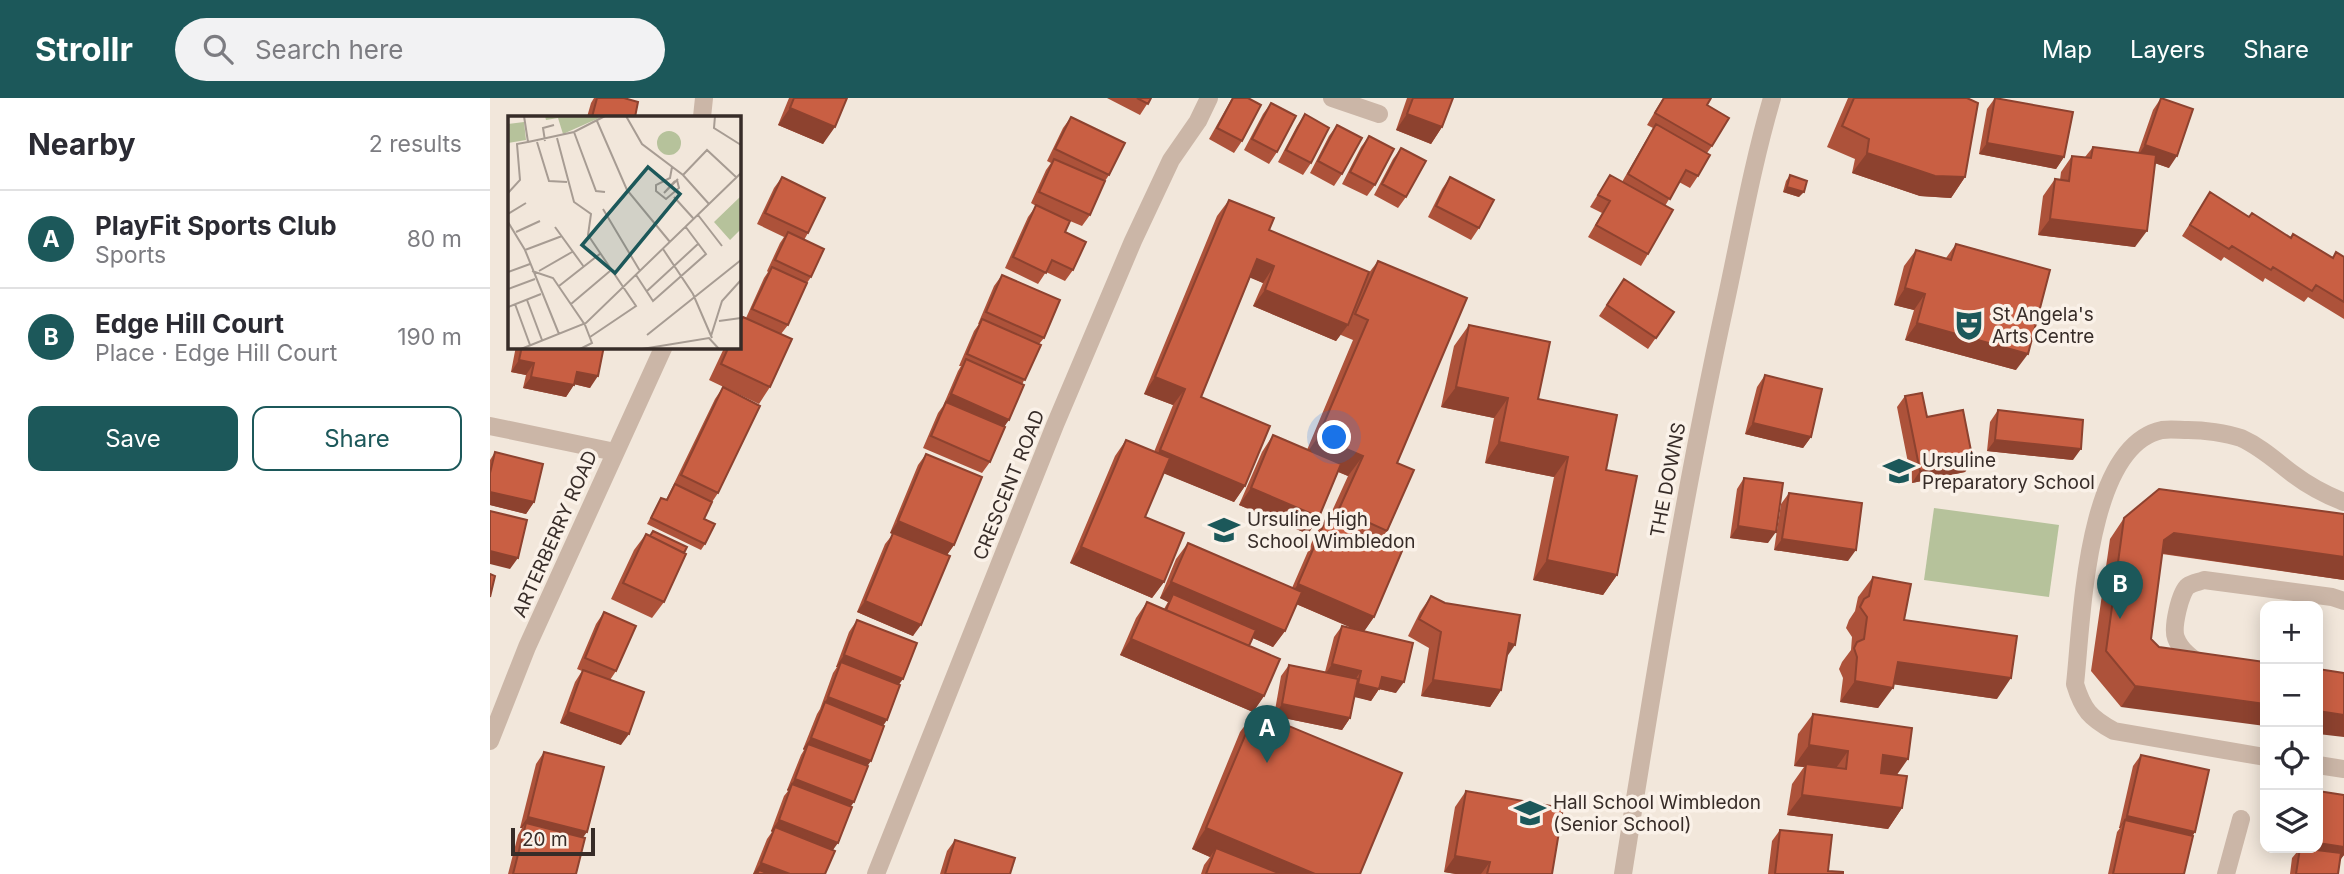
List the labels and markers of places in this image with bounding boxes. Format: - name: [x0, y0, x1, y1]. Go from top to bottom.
- place label: St Angela's Arts Centre: [1992, 303, 2094, 348]
- theatre icon: St Angela's Arts Centre: [1952, 308, 1986, 342]
- place label: Ursuline Preparatory School: [1922, 449, 2095, 494]
- school or university icon: Ursuline Preparatory School: [1882, 454, 1916, 488]
- place label: Ursuline High School Wimbledon: [1247, 508, 1416, 553]
- school or university icon: Ursuline High School Wimbledon: [1207, 513, 1241, 547]
- pin: B: [2097, 561, 2143, 619]
- pin: A: [1244, 705, 1290, 763]
- place label: Hall School Wimbledon (Senior School): [1553, 791, 1761, 836]
- school or university icon: Hall School Wimbledon (Senior School): [1513, 796, 1547, 830]

